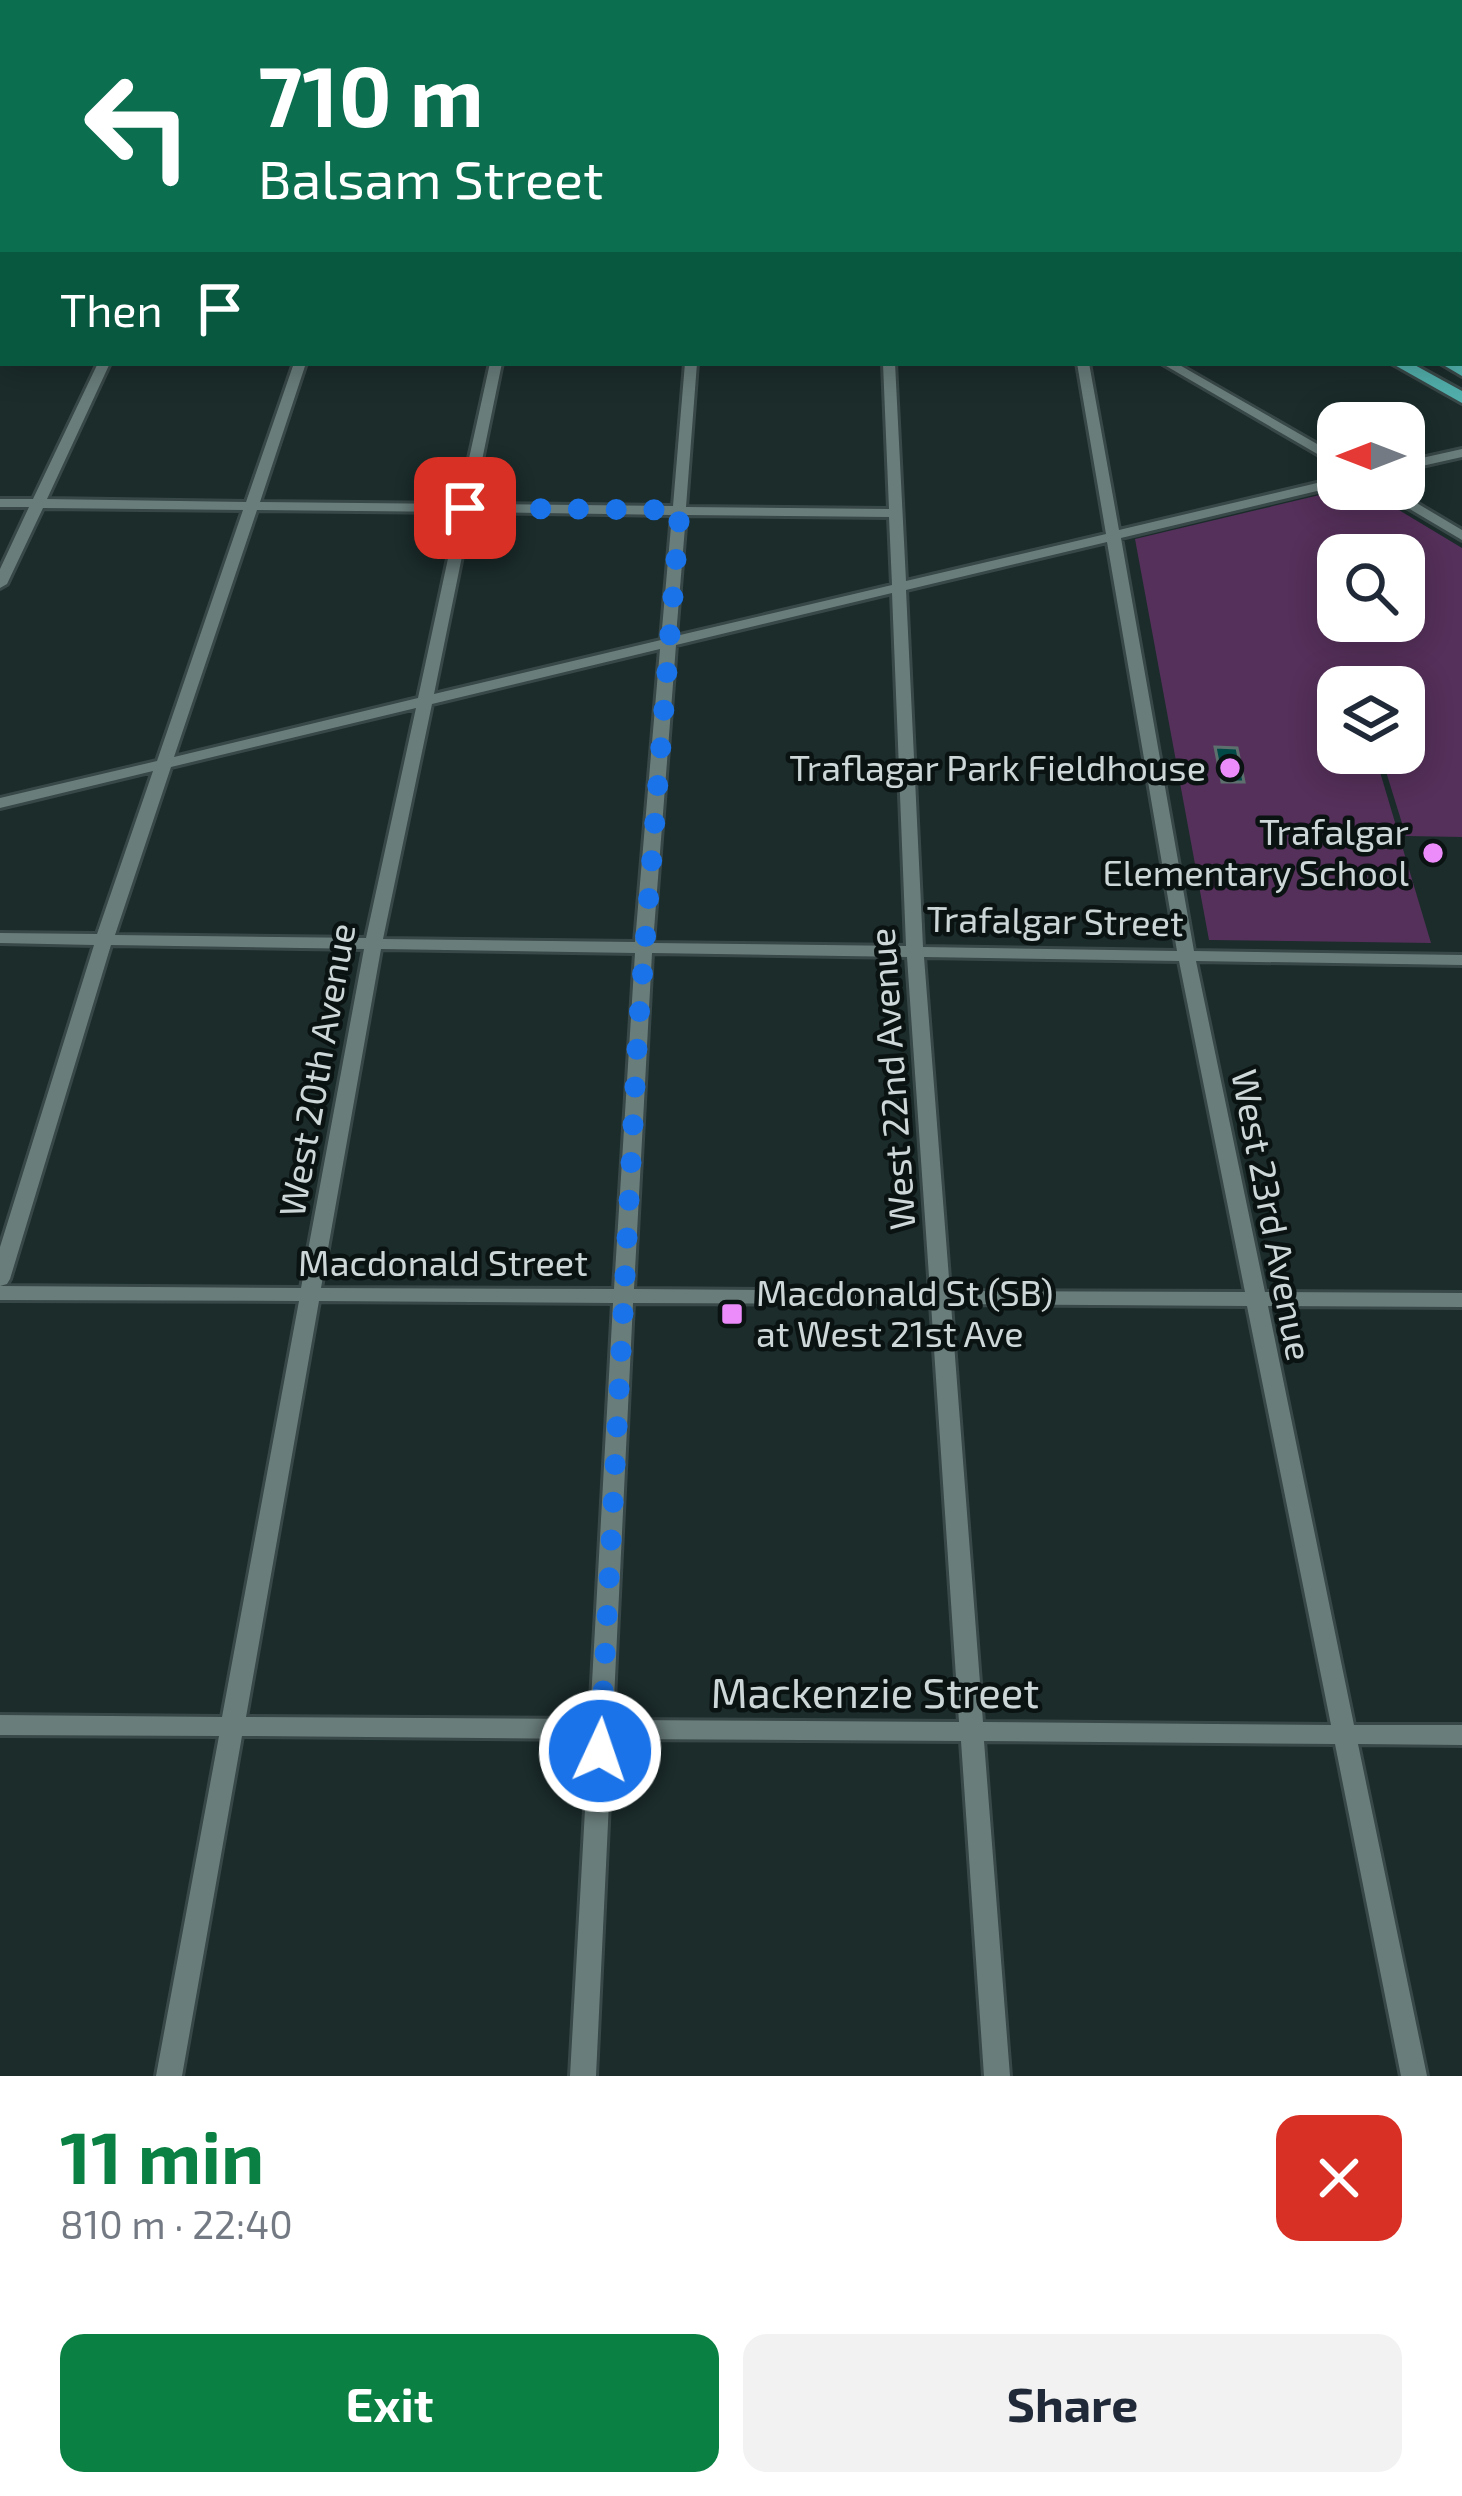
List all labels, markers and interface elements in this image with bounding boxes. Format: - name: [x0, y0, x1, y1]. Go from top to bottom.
- text: 710 m: [258, 43, 484, 144]
- icon: left: [60, 48, 216, 204]
- text: Balsam Street: [258, 145, 604, 210]
- icon: arrive: [187, 276, 253, 342]
- text: Then: [60, 282, 163, 336]
- north arrow: [1317, 402, 1425, 510]
- map controls: [1317, 402, 1425, 774]
- pin: [414, 457, 516, 559]
- icon: arrive: [432, 475, 498, 541]
- button: search: [1317, 534, 1425, 642]
- button: layers: [1317, 666, 1425, 774]
- place label: Traflagar Park Fieldhouse: [789, 745, 1206, 788]
- marker: Traflagar Park Fieldhouse: [1217, 755, 1243, 781]
- place label: Trafalgar Elementary School: [1103, 809, 1409, 893]
- marker: Trafalgar Elementary School: [1420, 840, 1446, 866]
- street label: Trafalgar Street: [926, 896, 1184, 943]
- street label: West 20th Avenue: [269, 920, 363, 1220]
- street label: West 22nd Avenue: [858, 927, 923, 1232]
- street label: West 23rd Avenue: [1224, 1066, 1323, 1364]
- street label: Macdonald Street: [298, 1240, 588, 1283]
- place label: Macdonald St (SB) at West 21st Ave: [756, 1270, 1053, 1354]
- marker: Macdonald St (SB) at West 21st Ave: [719, 1301, 745, 1327]
- street label: Mackenzie Street: [711, 1666, 1039, 1716]
- position arrow: [537, 1688, 663, 1814]
- text: 11 min: [60, 2112, 264, 2198]
- button: close: [1276, 2115, 1402, 2241]
- text: 810 m · 22:40: [60, 2200, 293, 2247]
- button: Exit: [60, 2334, 719, 2472]
- button: Share: [743, 2334, 1402, 2472]

